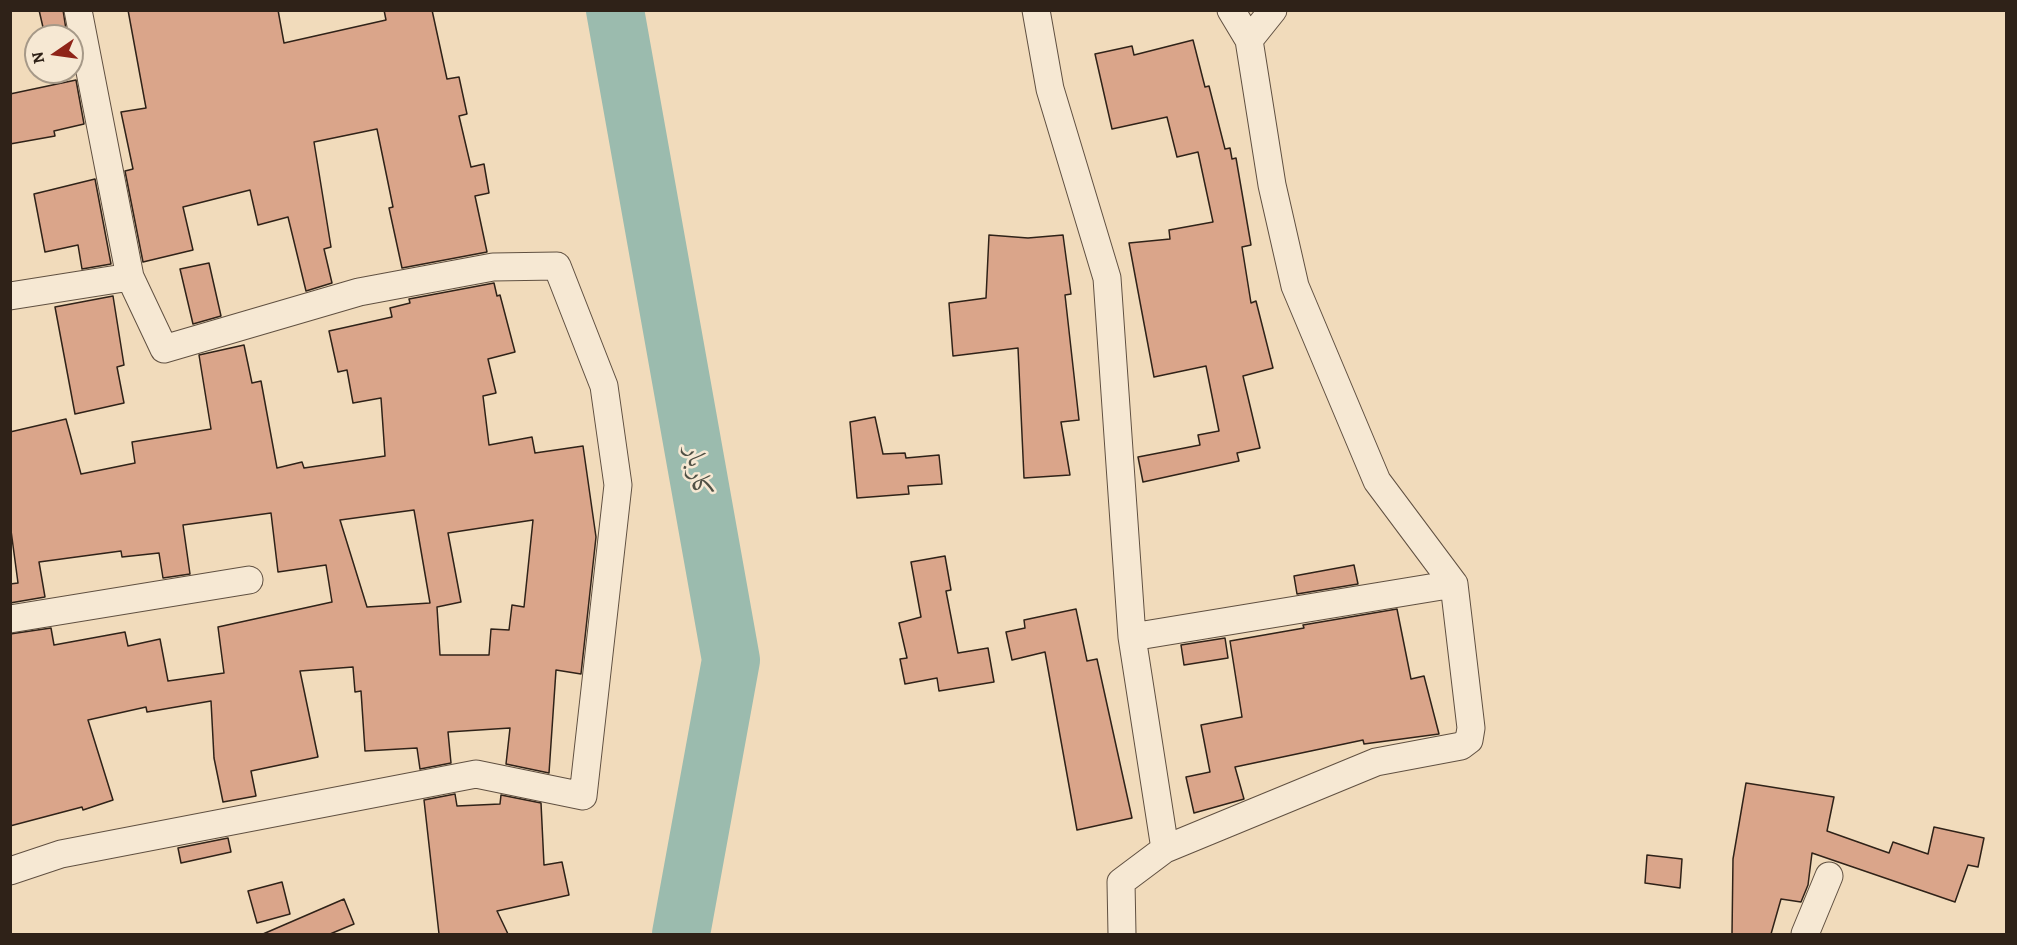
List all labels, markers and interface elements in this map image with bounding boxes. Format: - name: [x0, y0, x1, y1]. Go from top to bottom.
- north arrow: [24, 24, 84, 84]
- text: N: [26, 49, 50, 66]
- water label: کاربار: [677, 444, 717, 502]

